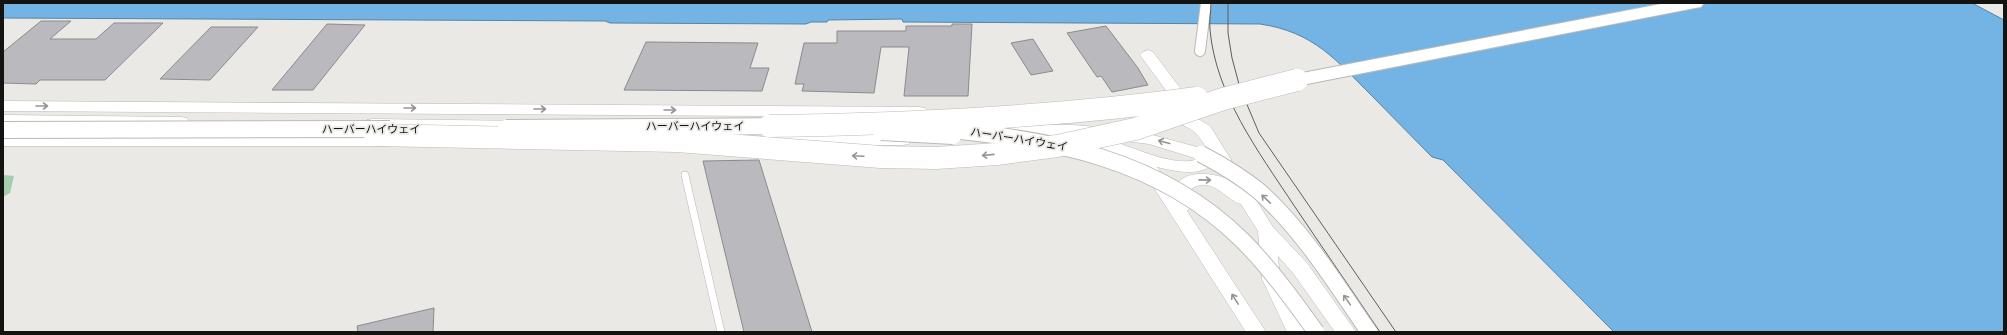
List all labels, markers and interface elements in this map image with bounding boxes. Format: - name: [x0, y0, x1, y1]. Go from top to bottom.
- one-way arrow: [35, 102, 48, 110]
- one-way arrow: [403, 104, 416, 112]
- one-way arrow: [533, 105, 546, 113]
- one-way arrow: [663, 106, 676, 114]
- street label: ハーバーハイウェイ: [646, 120, 744, 132]
- street label: ハーバーハイウェイ: [322, 123, 420, 135]
- street label: ハーバーハイウェイ: [969, 125, 1069, 153]
- one-way arrow: [1158, 138, 1171, 145]
- one-way arrow: [982, 151, 995, 158]
- one-way arrow: [852, 152, 865, 159]
- one-way arrow: [1198, 176, 1211, 184]
- one-way arrow: [1261, 194, 1271, 203]
- one-way arrow: [1231, 294, 1239, 305]
- one-way arrow: [1343, 295, 1351, 306]

